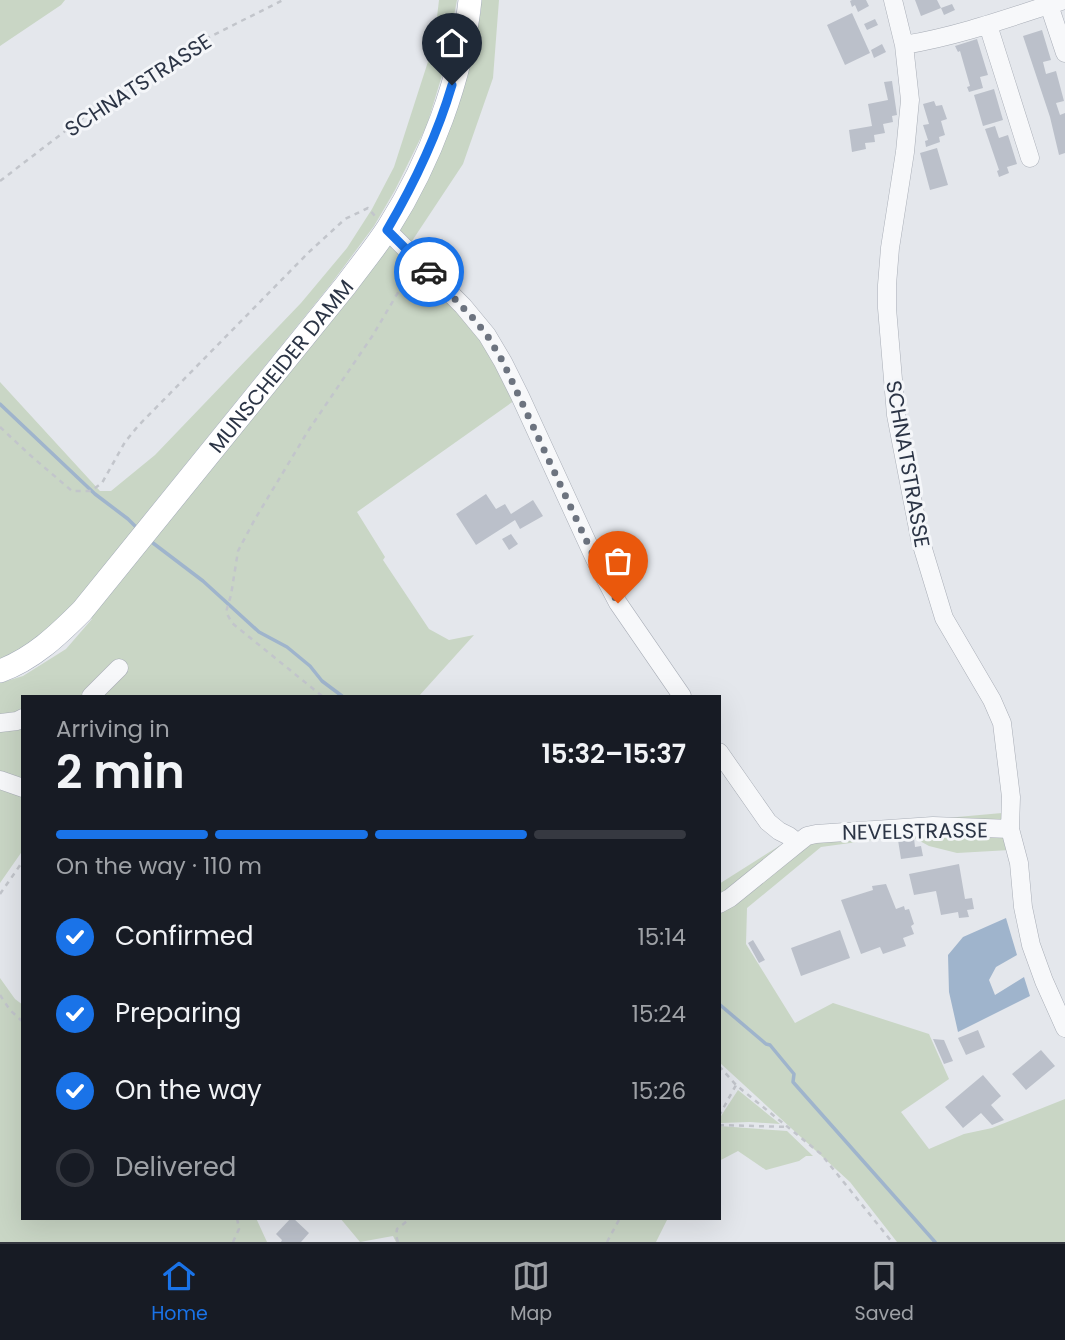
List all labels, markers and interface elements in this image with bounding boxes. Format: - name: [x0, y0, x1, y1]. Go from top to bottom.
- pin: [422, 13, 482, 85]
- icon: home: [433, 24, 471, 62]
- street label: SCHNATSTRASSE: [59, 27, 217, 143]
- courier: [394, 237, 464, 307]
- icon: car: [410, 253, 448, 291]
- street label: MUNSCHEIDER DAMM: [202, 273, 360, 459]
- street label: SCHNATSTRASSE: [879, 378, 937, 550]
- pin: [588, 531, 648, 603]
- icon: bag: [599, 542, 637, 580]
- text: Arriving in: [56, 713, 170, 745]
- text: 15:32–15:37: [541, 736, 686, 772]
- text: 2 min: [56, 740, 185, 804]
- street label: NEVELSTRASSE: [842, 815, 988, 847]
- text: On the way · 110 m: [56, 850, 262, 882]
- icon: check: [56, 918, 94, 956]
- text: Confirmed: [115, 918, 253, 954]
- text: 15:14: [637, 921, 686, 953]
- icon: check: [56, 995, 94, 1033]
- text: Preparing: [115, 995, 241, 1031]
- text: 15:24: [632, 998, 686, 1030]
- icon: check: [56, 1072, 94, 1110]
- text: On the way: [115, 1072, 262, 1108]
- text: 15:26: [631, 1075, 686, 1107]
- text: Delivered: [115, 1149, 236, 1185]
- tab: Home: [151, 1257, 208, 1328]
- tab: Map: [510, 1257, 552, 1328]
- tab: Saved: [855, 1257, 914, 1328]

